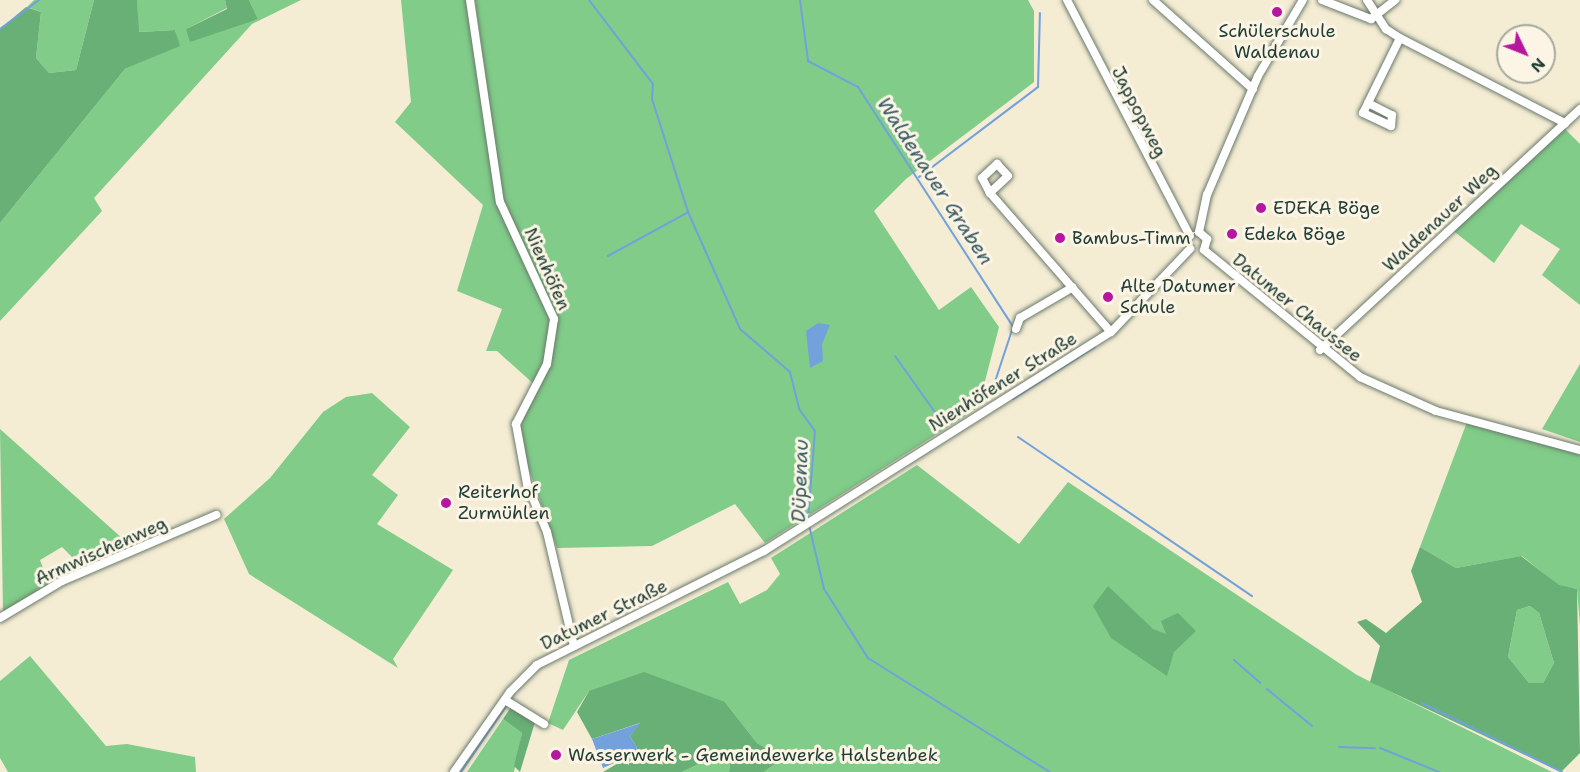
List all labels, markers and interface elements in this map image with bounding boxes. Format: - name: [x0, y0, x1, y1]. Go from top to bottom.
- marker: Schülerschule Waldenau: [1270, 5, 1284, 19]
- place label: Schülerschule Waldenau: [1218, 21, 1336, 63]
- north arrow: [1496, 24, 1556, 84]
- text: N: [1526, 53, 1550, 77]
- street label: Jappopweg: [1107, 63, 1171, 161]
- water label: Waldenauer Graben: [872, 93, 998, 269]
- street label: Waldenauer Weg: [1378, 160, 1502, 276]
- place label: EDEKA Böge: [1273, 197, 1380, 219]
- marker: EDEKA Böge: [1254, 201, 1268, 215]
- place label: Edeka Böge: [1244, 223, 1346, 245]
- street label: Nienhöfen: [519, 224, 575, 314]
- place label: Bambus-Timm: [1072, 227, 1191, 249]
- marker: Edeka Böge: [1225, 227, 1239, 241]
- marker: Bambus-Timm: [1053, 231, 1067, 245]
- street label: Datumer Chaussee: [1228, 249, 1366, 367]
- place label: Alte Datumer Schule: [1120, 276, 1236, 318]
- marker: Alte Datumer Schule: [1101, 290, 1115, 304]
- street label: Nienhöfener Straße: [925, 328, 1081, 436]
- water label: Düpenau: [787, 439, 813, 523]
- place label: Reiterhof Zurmühlen: [458, 482, 549, 524]
- marker: Reiterhof Zurmühlen: [439, 496, 453, 510]
- street label: Armwischenweg: [32, 512, 170, 590]
- street label: Datumer Straße: [537, 575, 671, 655]
- place label: Wasserwerk - Gemeindewerke Halstenbek: [568, 744, 938, 766]
- marker: Wasserwerk - Gemeindewerke Halstenbek: [549, 748, 563, 762]

